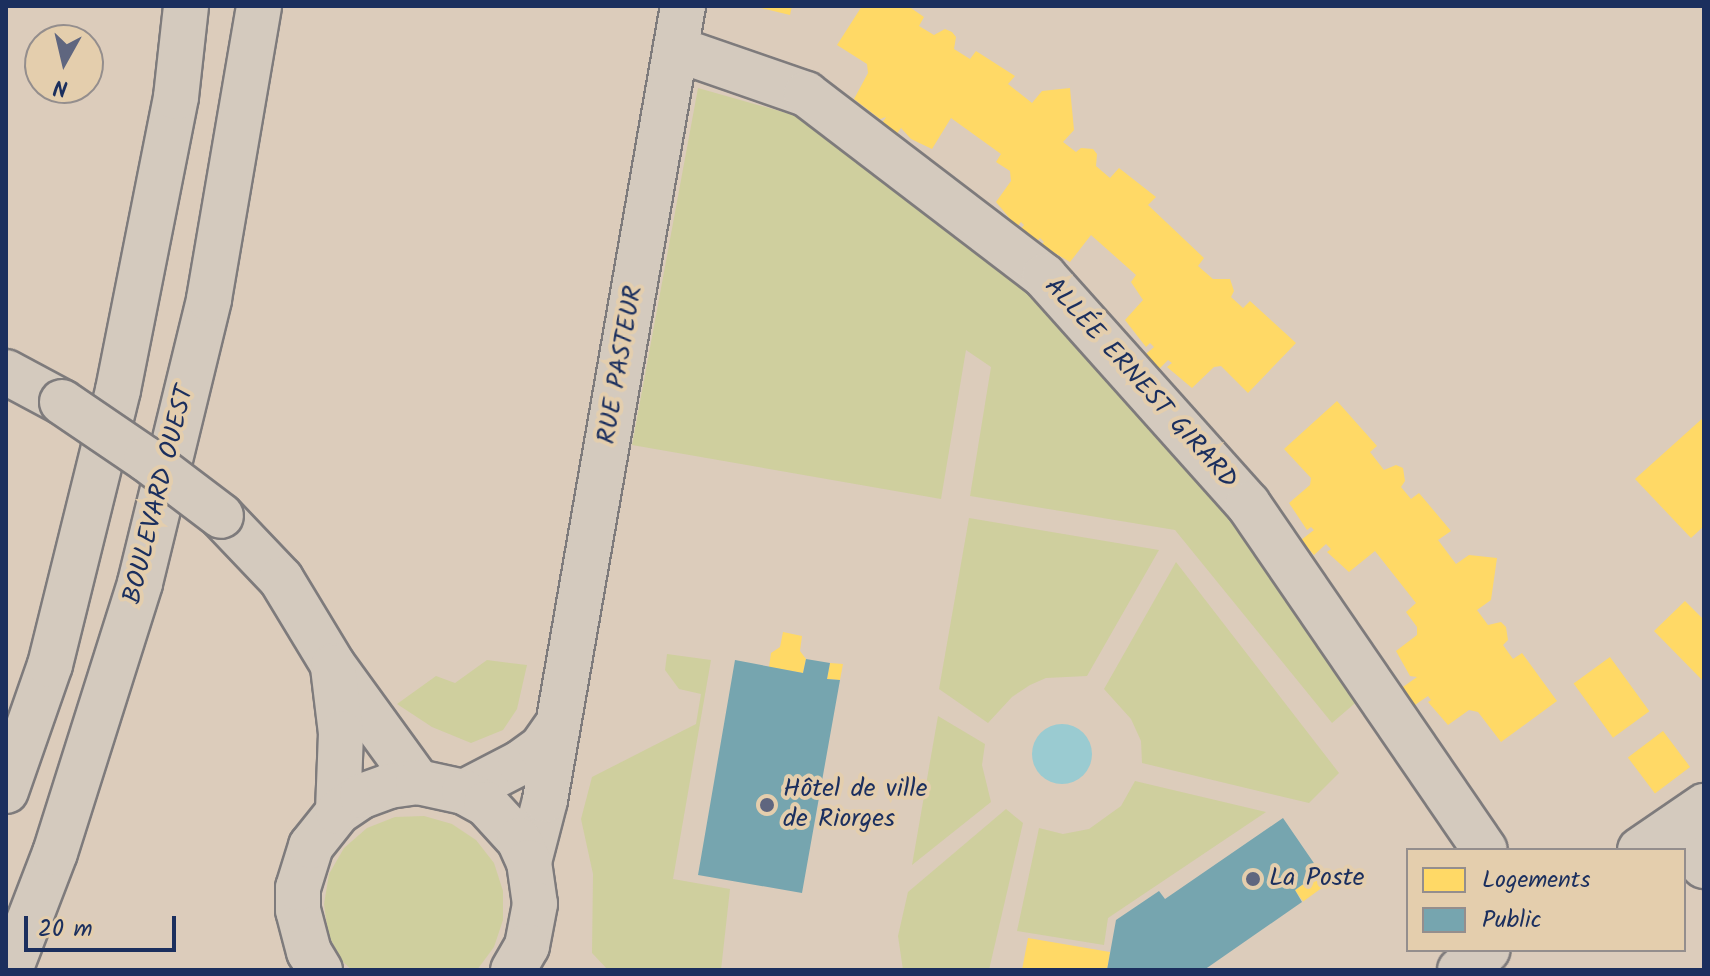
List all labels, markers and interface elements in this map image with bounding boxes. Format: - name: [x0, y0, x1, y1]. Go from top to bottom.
- north arrow: [24, 24, 104, 104]
- text: N: [52, 68, 70, 105]
- street label: ALLÉE ERNEST GIRARD: [1037, 272, 1243, 496]
- street label: RUE PASTEUR: [592, 284, 650, 446]
- street label: BOULEVARD OUEST: [118, 383, 202, 607]
- place label: Hôtel de ville de Riorges: [783, 774, 927, 836]
- marker: Hôtel de ville de Riorges: [758, 796, 776, 814]
- legend: [1406, 848, 1686, 952]
- text: Logements: [1482, 861, 1590, 900]
- place label: La Poste: [1269, 863, 1365, 895]
- marker: La Poste: [1244, 870, 1262, 888]
- scale bar: [28, 900, 180, 950]
- text: Public: [1482, 901, 1541, 940]
- text: 20 m: [38, 910, 93, 949]

